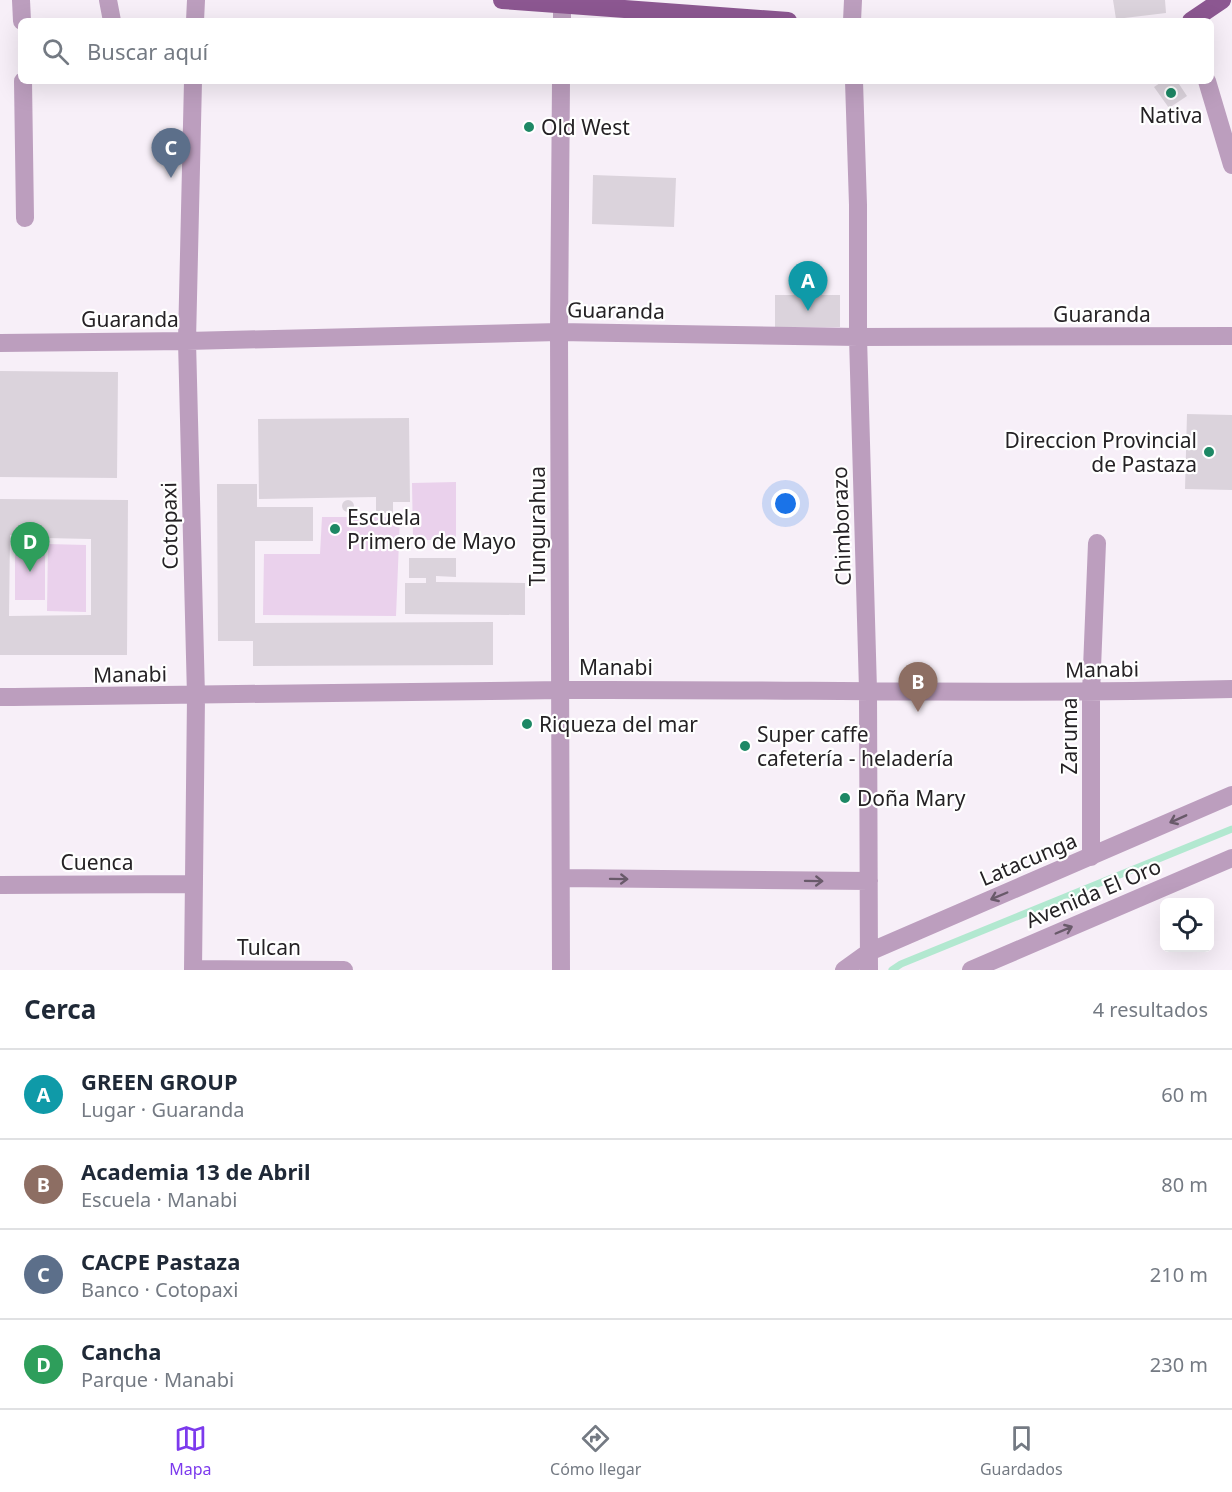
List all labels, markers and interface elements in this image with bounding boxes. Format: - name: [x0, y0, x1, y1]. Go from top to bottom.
- search box: [18, 18, 1214, 84]
- icon: search: [39, 35, 72, 68]
- text: Buscar aquí: [87, 36, 208, 66]
- marker: Nativa: [1164, 86, 1178, 100]
- place label: Nativa: [1139, 101, 1203, 129]
- place label: Old West: [541, 113, 630, 141]
- marker: Old West: [522, 120, 536, 134]
- pin: C: [152, 128, 190, 178]
- pin: A: [788, 262, 828, 311]
- street label: Guaranda: [567, 295, 665, 325]
- street label: Guaranda: [1053, 300, 1151, 328]
- street label: Guaranda: [81, 305, 179, 333]
- place label: Direccion Provincial de Pastaza: [1004, 426, 1197, 478]
- marker: Direccion Provincial de Pastaza: [1202, 445, 1216, 459]
- street label: Tungurahua: [523, 466, 551, 586]
- street label: Chimborazo: [825, 466, 857, 586]
- street label: Cotopaxi: [154, 482, 184, 570]
- your location: [771, 489, 800, 518]
- place label: Escuela Primero de Mayo: [347, 503, 516, 555]
- pin: D: [10, 522, 50, 572]
- marker: Escuela Primero de Mayo: [328, 522, 342, 536]
- street label: Manabi: [579, 653, 653, 681]
- street label: Manabi: [1065, 654, 1139, 684]
- street label: Manabi: [93, 659, 167, 689]
- pin: B: [898, 662, 938, 712]
- street label: Zaruma: [1055, 698, 1083, 774]
- place label: Riqueza del mar: [539, 710, 698, 738]
- marker: Riqueza del mar: [520, 717, 534, 731]
- place label: Super caffe cafetería - heladería: [757, 720, 954, 772]
- marker: Super caffe cafetería - heladería: [738, 739, 752, 753]
- place label: Doña Mary: [857, 784, 966, 812]
- marker: Doña Mary: [838, 791, 852, 805]
- one-way arrow: [1170, 814, 1188, 825]
- street label: Latacunga: [975, 826, 1081, 892]
- street label: Cuenca: [61, 848, 133, 876]
- street label: Avenida El Oro: [1021, 852, 1165, 934]
- one-way arrow: [609, 873, 629, 885]
- one-way arrow: [804, 875, 824, 887]
- one-way arrow: [991, 891, 1009, 902]
- map controls: [1160, 898, 1214, 952]
- button: locate: [1160, 898, 1214, 952]
- one-way arrow: [1054, 924, 1072, 935]
- street label: Tulcan: [237, 933, 301, 961]
- text: Cerca: [24, 991, 96, 1027]
- text: 4 resultados: [1093, 996, 1208, 1023]
- text: GREEN GROUP: [81, 1066, 238, 1096]
- text: A: [37, 1081, 50, 1108]
- text: 60 m: [1161, 1081, 1208, 1108]
- text: Lugar · Guaranda: [81, 1096, 244, 1123]
- text: Academia 13 de Abril: [81, 1156, 310, 1186]
- text: B: [37, 1171, 50, 1198]
- text: 80 m: [1161, 1171, 1208, 1198]
- text: Escuela · Manabi: [81, 1186, 237, 1213]
- text: CACPE Pastaza: [81, 1246, 240, 1276]
- text: C: [37, 1261, 50, 1288]
- text: 210 m: [1150, 1261, 1208, 1288]
- text: Banco · Cotopaxi: [81, 1276, 238, 1303]
- text: Cancha: [81, 1336, 161, 1366]
- text: D: [36, 1351, 51, 1378]
- text: 230 m: [1150, 1351, 1208, 1378]
- text: Parque · Manabi: [81, 1366, 234, 1393]
- tab: Mapa: [169, 1422, 212, 1480]
- tab: Cómo llegar: [550, 1422, 641, 1480]
- tab: Guardados: [980, 1422, 1063, 1480]

